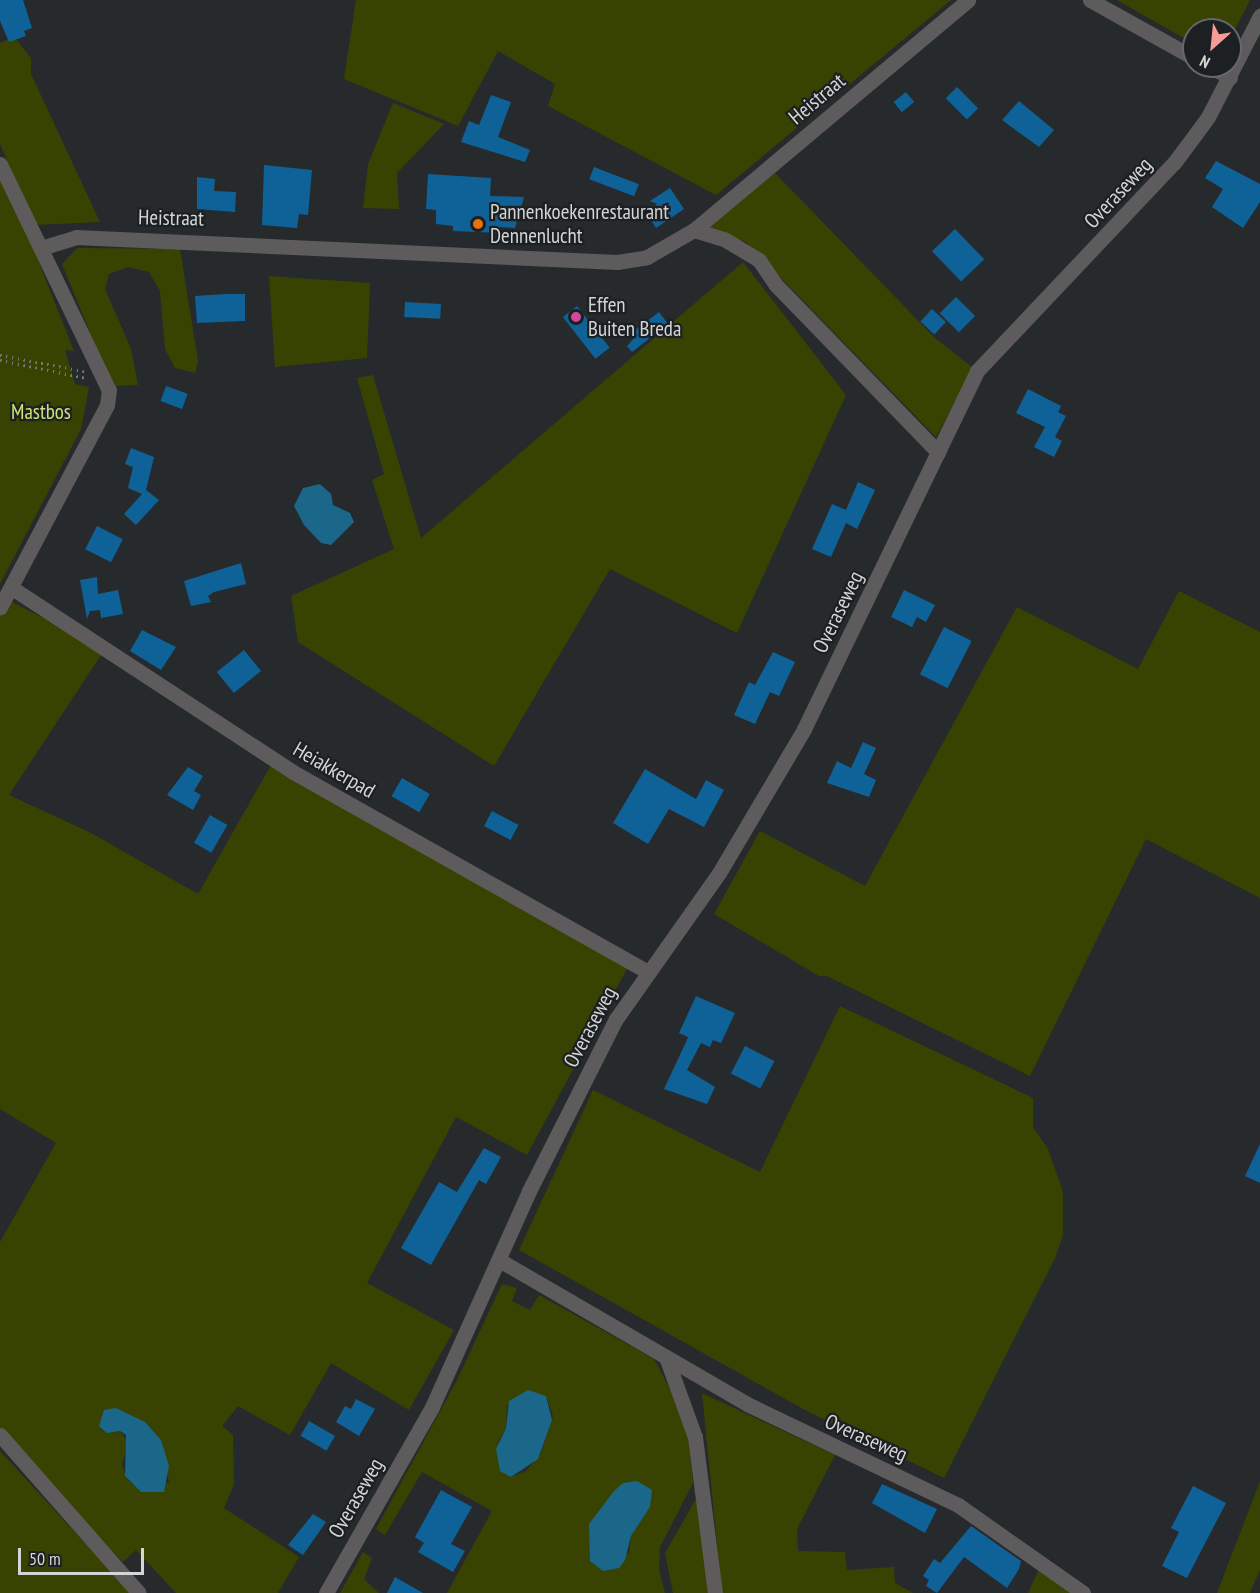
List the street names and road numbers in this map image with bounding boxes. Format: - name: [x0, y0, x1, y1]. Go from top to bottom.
- street label: Heistraat: [784, 68, 850, 130]
- street label: Overaseweg: [1079, 152, 1157, 234]
- street label: Heistraat: [138, 205, 204, 231]
- street label: Overaseweg: [807, 567, 869, 657]
- street label: Heiakkerpad: [289, 737, 379, 803]
- street label: Overaseweg: [558, 982, 622, 1072]
- street label: Overaseweg: [821, 1409, 911, 1467]
- street label: Overaseweg: [323, 1454, 389, 1542]

